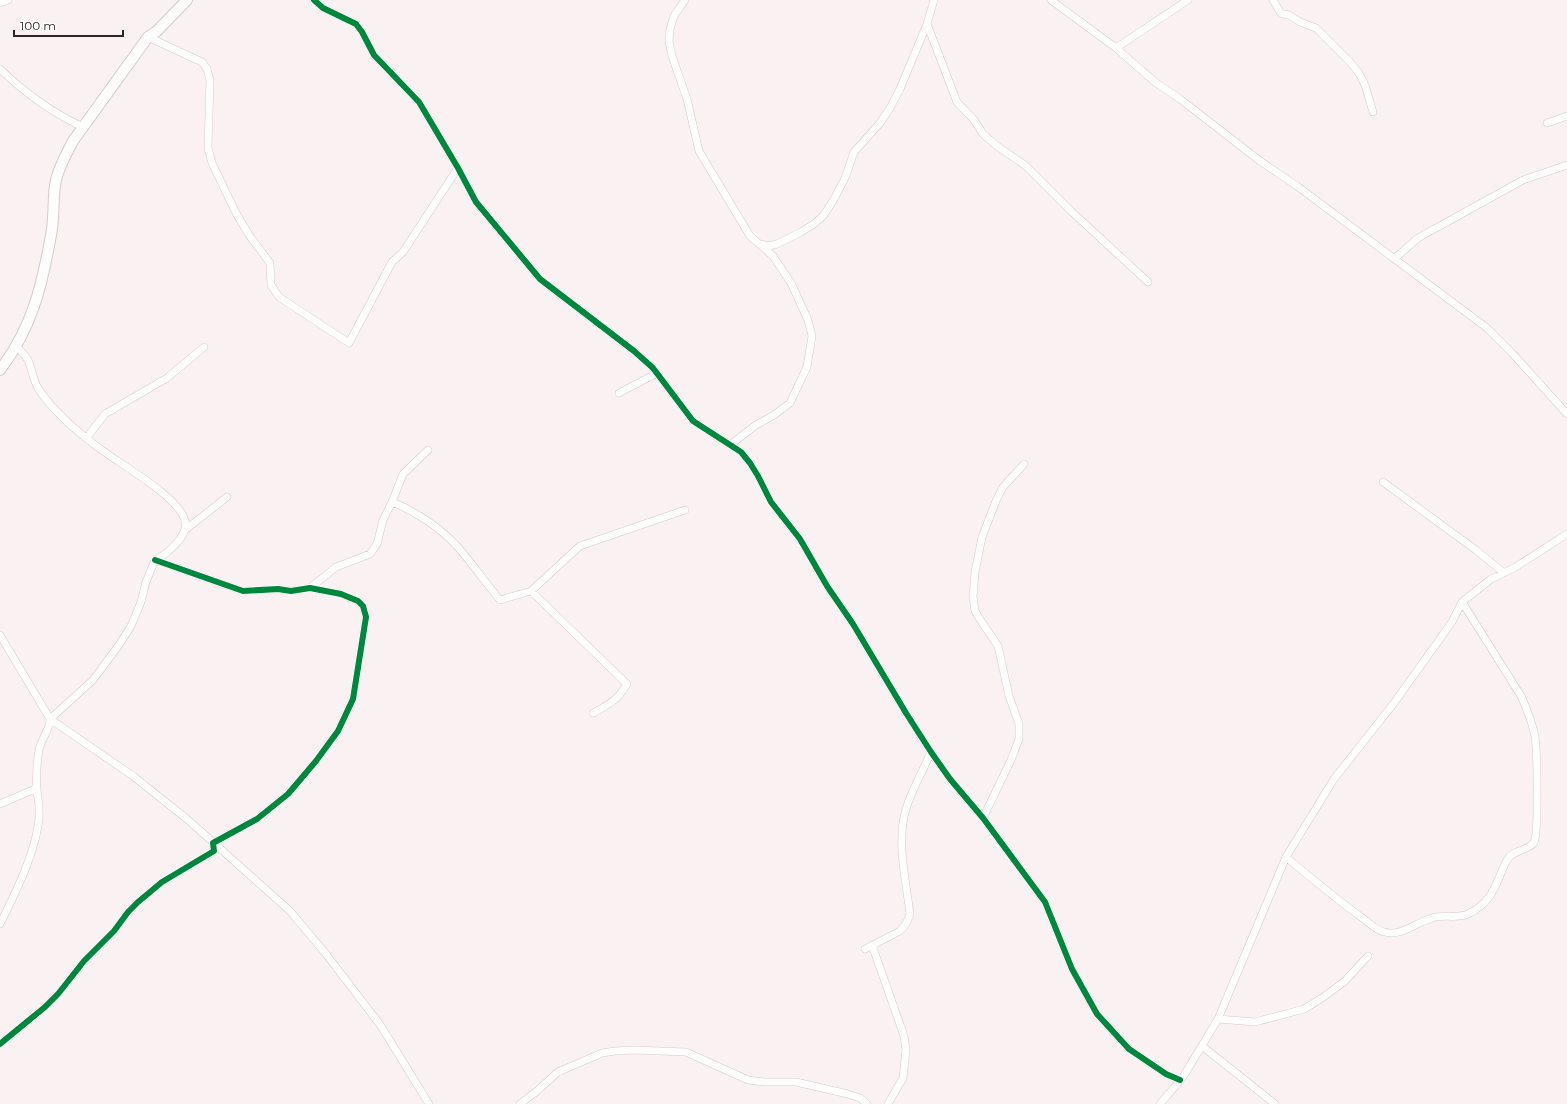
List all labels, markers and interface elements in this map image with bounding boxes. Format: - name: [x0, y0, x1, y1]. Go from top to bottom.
- scale bar: [14, 12, 123, 38]
- text: 100 m: [20, 18, 56, 33]

